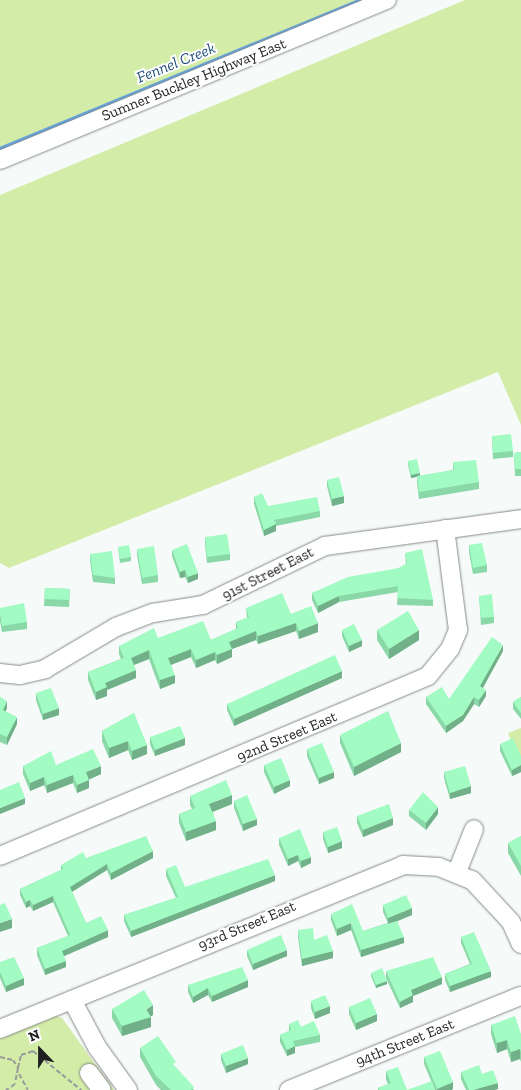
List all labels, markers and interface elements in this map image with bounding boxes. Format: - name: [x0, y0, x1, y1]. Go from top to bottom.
- street label: Sumner Buckley Highway East: [99, 35, 289, 125]
- water label: Fennel Creek: [134, 39, 218, 87]
- street label: 91st Street East: [219, 543, 317, 605]
- street label: 92nd Street East: [234, 708, 340, 766]
- street label: 93rd Street East: [195, 897, 299, 955]
- street label: 94th Street East: [353, 1015, 457, 1071]
- north arrow: [15, 1025, 65, 1075]
- text: N: [26, 1026, 42, 1046]

